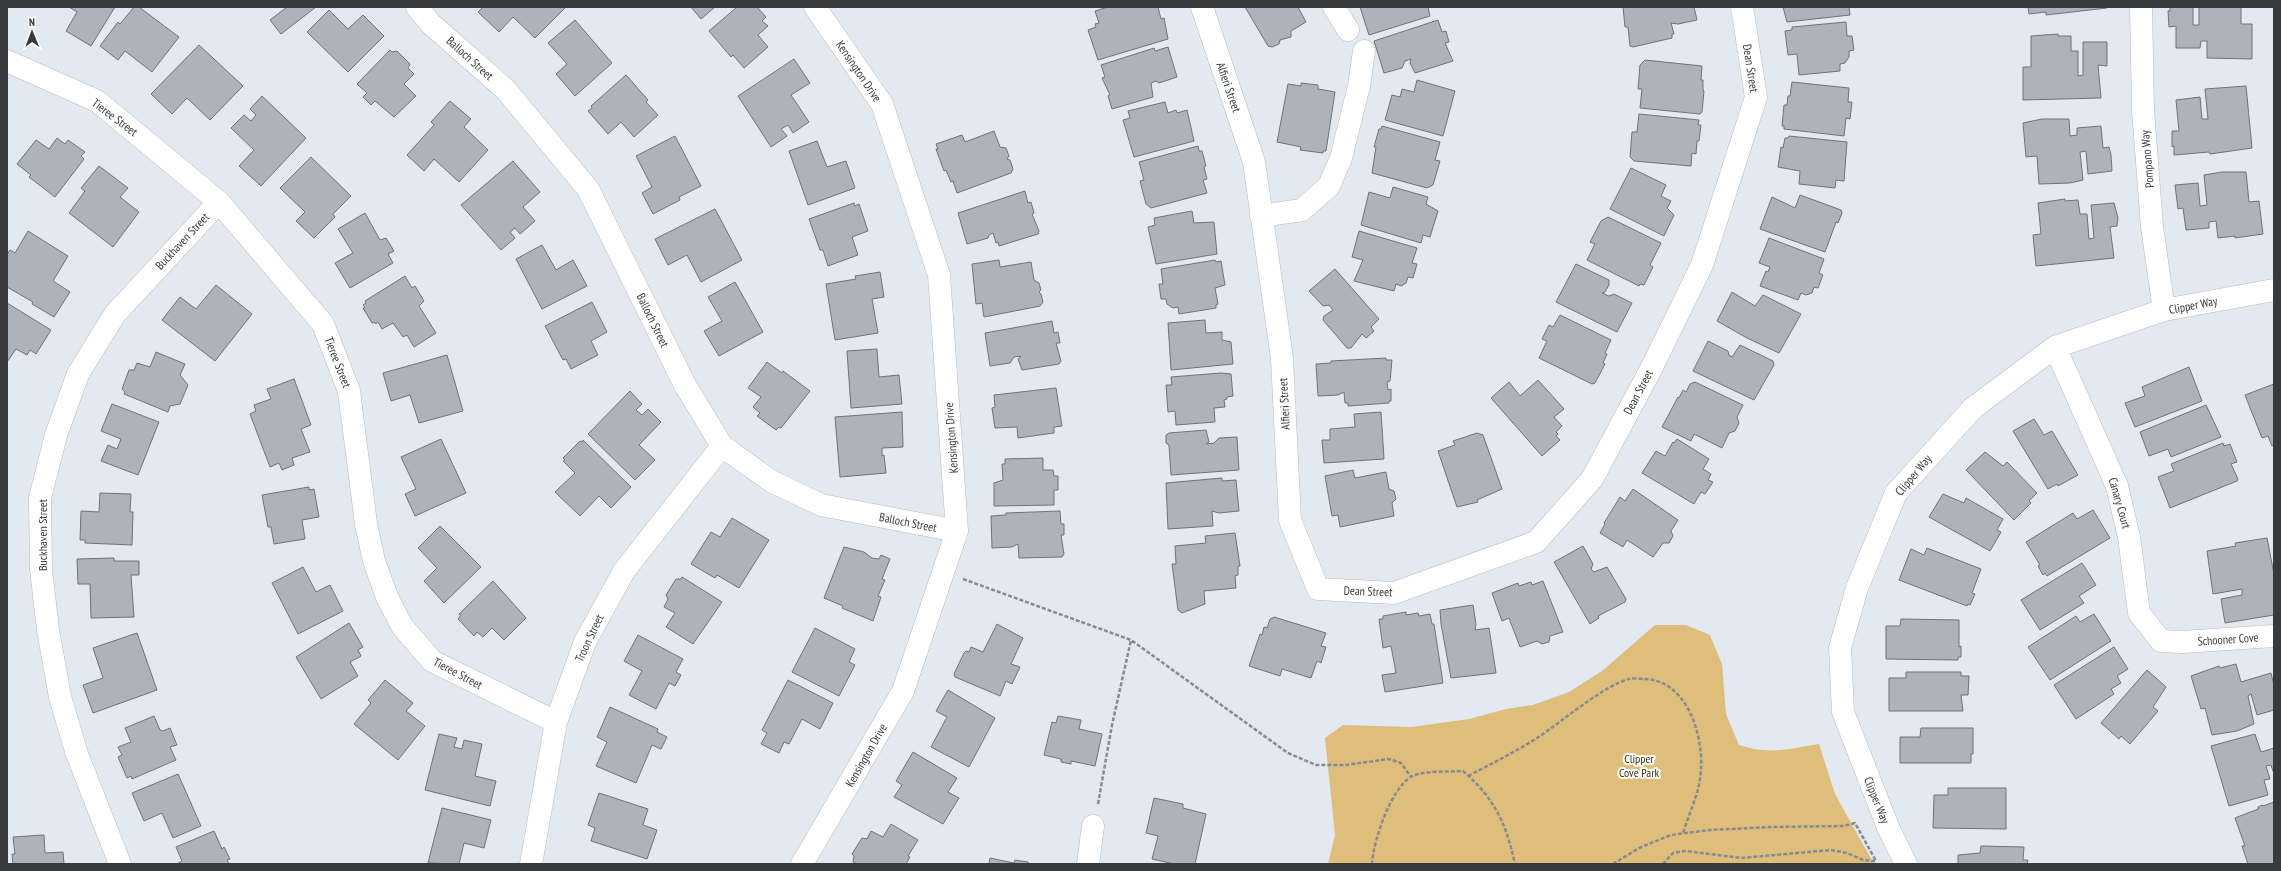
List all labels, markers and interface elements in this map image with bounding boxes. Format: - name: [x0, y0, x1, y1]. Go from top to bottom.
- north arrow: [12, 12, 52, 52]
- text: N: [29, 15, 35, 29]
- street label: Balloch Street: [443, 33, 497, 83]
- street label: Kensington Drive: [833, 37, 885, 105]
- street label: Dean Street: [1740, 43, 1762, 94]
- street label: Alfieri Street: [1213, 60, 1245, 115]
- street label: Tieree Street: [89, 95, 141, 139]
- street label: Pompano Way: [2137, 129, 2157, 188]
- street label: Buckhaven Street: [152, 209, 213, 272]
- street label: Balloch Street: [634, 291, 673, 350]
- street label: Clipper Way: [2168, 293, 2219, 317]
- street label: Tieree Street: [321, 334, 355, 390]
- street label: Dean Street: [1620, 366, 1656, 417]
- street label: Alfieri Street: [1275, 377, 1293, 430]
- street label: Kensington Drive: [941, 402, 961, 474]
- street label: Clipper Way: [1892, 451, 1935, 499]
- street label: Canary Court: [2106, 476, 2135, 531]
- street label: Buckhaven Street: [35, 498, 50, 571]
- street label: Balloch Street: [878, 509, 939, 535]
- street label: Dean Street: [1343, 583, 1393, 599]
- street label: Troon Street: [571, 611, 607, 664]
- street label: Schooner Cove: [2197, 629, 2259, 649]
- street label: Tieree Street: [431, 654, 486, 692]
- street label: Kensington Drive: [842, 721, 890, 789]
- park label: Clipper Cove Park: [1619, 751, 1659, 780]
- street label: Clipper Way: [1861, 775, 1893, 826]

